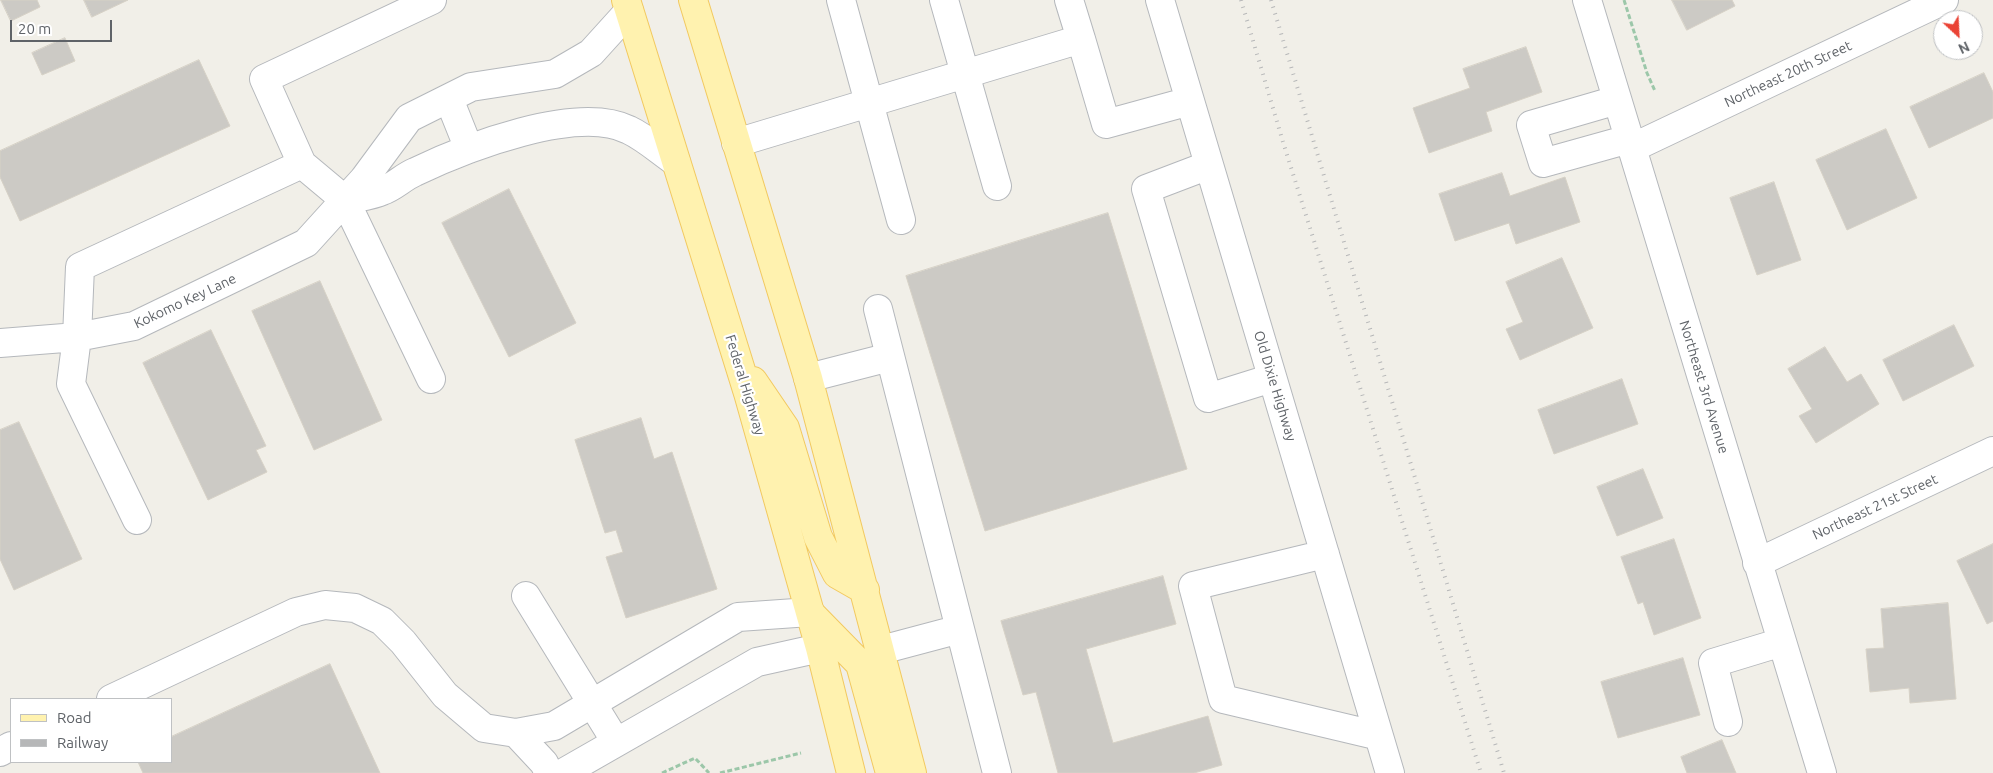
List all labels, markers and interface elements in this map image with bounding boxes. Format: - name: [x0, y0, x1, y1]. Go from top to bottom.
- scale bar: [12, 10, 115, 42]
- north arrow: [1933, 10, 1983, 60]
- text: 20 m: [18, 20, 51, 37]
- street label: Northeast 20th Street: [1722, 37, 1854, 111]
- text: N: [1956, 38, 1972, 57]
- street label: Kokomo Key Lane: [131, 270, 239, 332]
- street label: Northeast 3rd Avenue: [1676, 318, 1732, 456]
- street label: Old Dixie Highway: [1250, 329, 1300, 443]
- street label: Federal Highway: [722, 333, 768, 437]
- street label: Northeast 21st Street: [1810, 471, 1940, 543]
- legend: [10, 698, 172, 763]
- text: Road: [57, 709, 92, 726]
- text: Railway: [57, 734, 108, 751]

